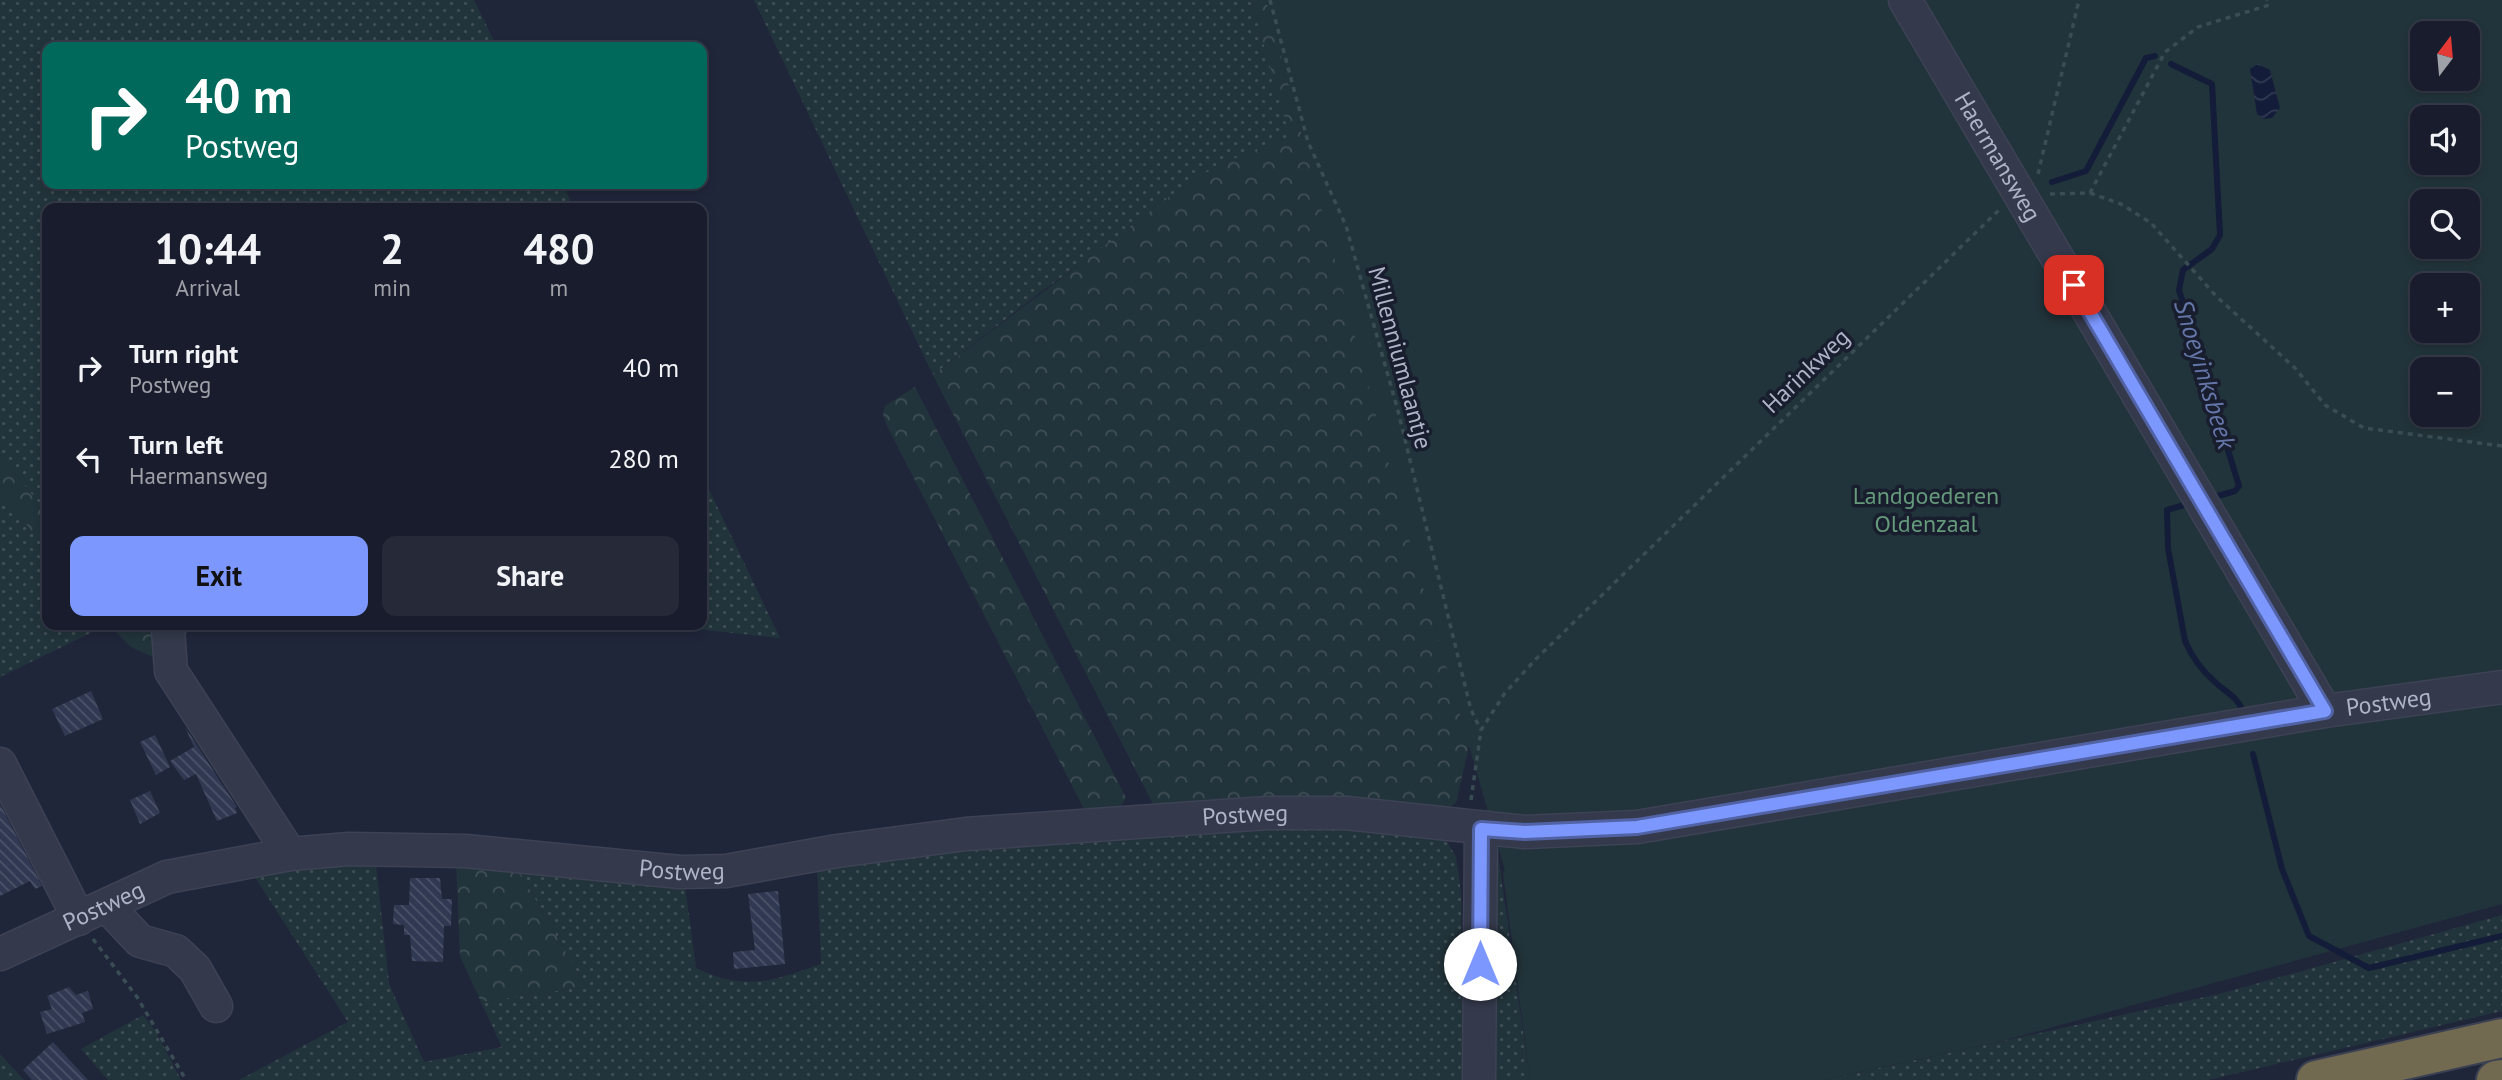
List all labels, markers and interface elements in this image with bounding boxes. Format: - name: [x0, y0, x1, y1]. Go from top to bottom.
- north arrow: [2410, 21, 2480, 91]
- map controls: [2410, 21, 2480, 427]
- text: 40 m: [185, 63, 292, 127]
- icon: right: [70, 70, 161, 161]
- street label: Haermansweg: [1948, 86, 2048, 227]
- button: sound: [2410, 105, 2480, 175]
- text: Postweg: [185, 125, 299, 167]
- button: search: [2410, 189, 2480, 259]
- text: 10:44: [154, 221, 261, 276]
- text: 2: [380, 221, 404, 276]
- text: 480: [523, 221, 595, 276]
- pin: [2044, 255, 2104, 315]
- street label: Millenniumlaantje: [1361, 263, 1440, 452]
- icon: arrive: [2055, 266, 2093, 304]
- text: Arrival: [175, 273, 240, 302]
- text: min: [373, 273, 411, 302]
- text: m: [550, 273, 568, 302]
- button: +: [2410, 273, 2480, 343]
- water label: Snoeyinksbeek: [2167, 295, 2244, 454]
- street label: Harinkweg: [1756, 321, 1856, 420]
- text: Turn right: [129, 337, 238, 370]
- icon: right: [70, 349, 108, 387]
- text: 40 m: [623, 351, 679, 384]
- button: −: [2410, 357, 2480, 427]
- text: Postweg: [129, 370, 211, 399]
- text: Turn left: [129, 428, 223, 461]
- icon: left: [70, 440, 108, 478]
- text: 280 m: [608, 442, 679, 475]
- text: Haermansweg: [129, 461, 268, 490]
- park label: Landgoederen Oldenzaal: [1853, 480, 1999, 539]
- button: Exit: [70, 536, 368, 616]
- button: Share: [382, 536, 679, 616]
- street label: Postweg: [2344, 681, 2433, 723]
- street label: Postweg: [1201, 797, 1288, 832]
- street label: Postweg: [638, 852, 725, 887]
- street label: Postweg: [58, 874, 149, 938]
- position arrow: [1443, 927, 1517, 1001]

